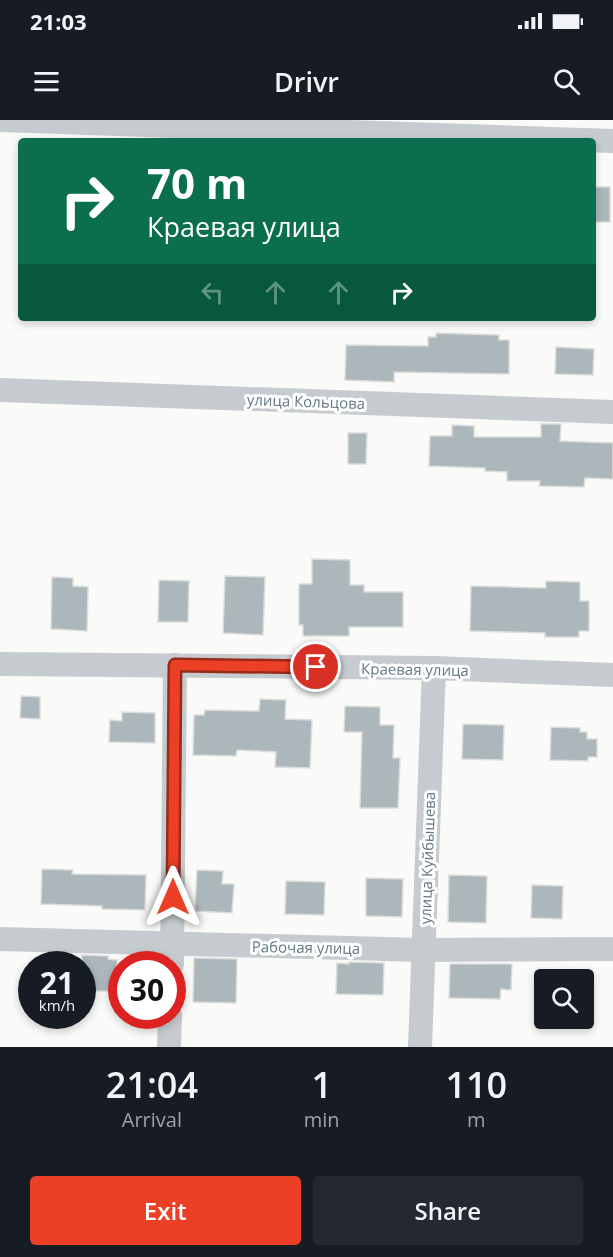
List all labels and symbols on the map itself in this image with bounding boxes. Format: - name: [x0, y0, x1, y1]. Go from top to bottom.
- street label: улица Кольцова: [247, 389, 365, 413]
- pin: [290, 641, 341, 692]
- street label: Краевая улица: [361, 658, 469, 680]
- street label: улица Куйбышева: [415, 791, 439, 925]
- position arrow: [141, 865, 205, 929]
- street label: Рабочая улица: [252, 936, 360, 958]
- speed limit sign: 30: [108, 951, 186, 1029]

